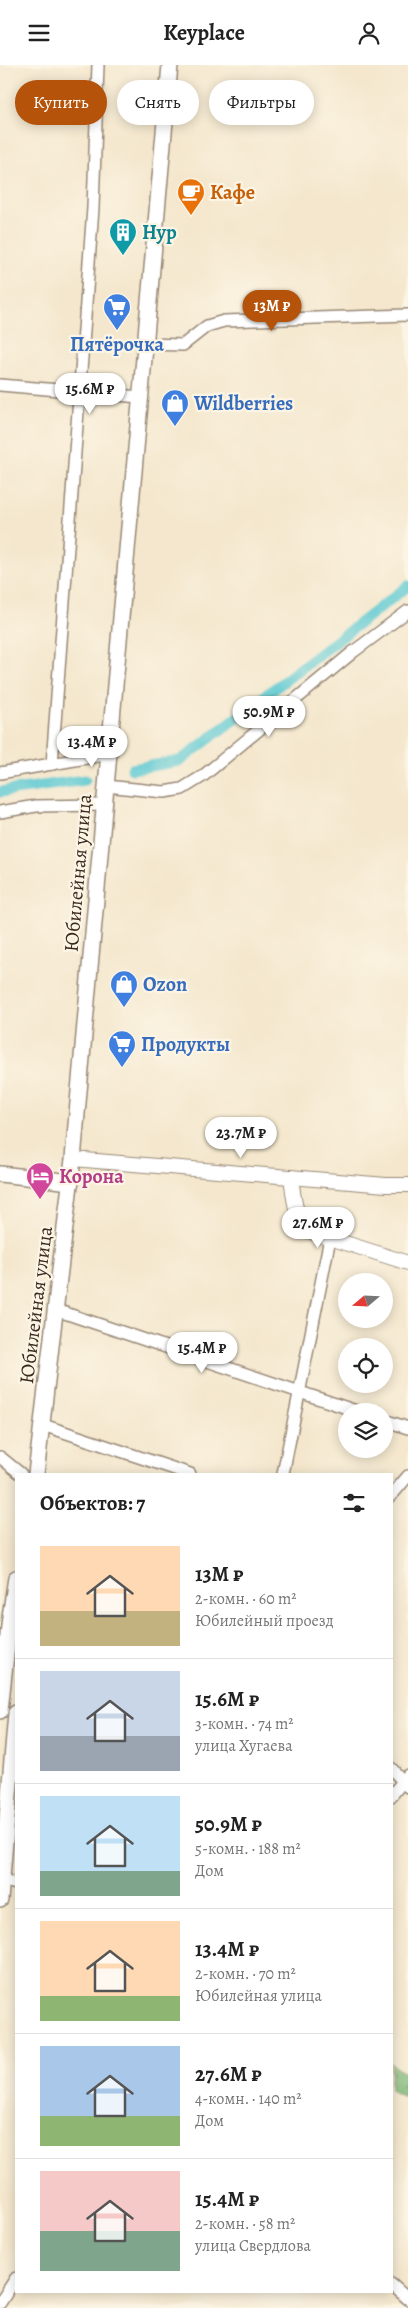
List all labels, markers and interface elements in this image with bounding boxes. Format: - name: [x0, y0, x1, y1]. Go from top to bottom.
- text: Keyplace: [163, 18, 245, 48]
- icon: menu: [25, 19, 53, 47]
- icon: person: [355, 19, 383, 47]
- chip: Купить: [15, 80, 107, 125]
- chip: Снять: [117, 80, 199, 125]
- chip: Фильтры: [209, 80, 314, 125]
- cafe icon: Кафе: [176, 177, 206, 216]
- place label: Кафе: [210, 179, 255, 206]
- building icon: Нур: [108, 217, 138, 256]
- place label: Нур: [142, 219, 177, 246]
- pin: 13M ₽: [237, 289, 307, 332]
- supermarket icon: Пятёрочка: [102, 292, 132, 331]
- text: 13M ₽: [254, 295, 290, 317]
- place label: Пятёрочка: [70, 331, 164, 358]
- pin: 15.6M ₽: [44, 373, 136, 415]
- text: 15.6M ₽: [66, 378, 114, 400]
- shop icon: Wildberries: [160, 388, 190, 427]
- place label: Wildberries: [193, 390, 293, 417]
- pin: 50.9M ₽: [223, 695, 315, 738]
- text: 50.9M ₽: [243, 701, 295, 723]
- pin: 13.4M ₽: [46, 725, 138, 768]
- text: 13.4M ₽: [68, 731, 116, 753]
- street label: Юбилейная улица: [58, 792, 98, 953]
- shop icon: Ozon: [109, 969, 139, 1008]
- place label: Ozon: [143, 971, 187, 998]
- supermarket icon: Продукты: [107, 1029, 137, 1068]
- place label: Продукты: [141, 1031, 230, 1058]
- pin: 23.7M ₽: [195, 1117, 287, 1159]
- text: 23.7M ₽: [216, 1122, 266, 1144]
- hotel icon: Корона: [25, 1161, 55, 1200]
- place label: Корона: [59, 1163, 124, 1190]
- pin: 27.6M ₽: [272, 1207, 364, 1249]
- text: 27.6M ₽: [293, 1212, 343, 1234]
- street label: Юбилейная улица: [13, 1224, 59, 1385]
- north arrow: [338, 1273, 392, 1327]
- map controls: [338, 1273, 393, 1458]
- pin: 15.4M ₽: [156, 1331, 248, 1374]
- text: 15.4M ₽: [178, 1337, 226, 1359]
- button: locate: [338, 1338, 393, 1393]
- button: layers: [338, 1403, 393, 1458]
- text: Объектов: 7: [40, 1489, 145, 1517]
- icon: filters: [340, 1489, 368, 1517]
- text: 13M ₽: [195, 1560, 244, 1588]
- icon: home: [80, 1566, 140, 1626]
- text: 2-комн. · 60 m²: [195, 1588, 297, 1610]
- text: Юбилейный проезд: [195, 1610, 334, 1632]
- text: 15.6M ₽: [195, 1685, 259, 1713]
- icon: home: [80, 1691, 140, 1751]
- text: 3-комн. · 74 m²: [195, 1713, 294, 1735]
- text: улица Хугаева: [195, 1735, 293, 1757]
- text: 50.9M ₽: [195, 1810, 262, 1838]
- icon: home: [80, 1816, 140, 1876]
- text: 5-комн. · 188 m²: [195, 1838, 301, 1860]
- text: Дом: [195, 1860, 224, 1882]
- text: 13.4M ₽: [195, 1935, 259, 1963]
- icon: home: [80, 1941, 140, 2001]
- text: 2-комн. · 70 m²: [195, 1963, 296, 1985]
- text: Юбилейная улица: [195, 1985, 322, 2007]
- text: 27.6M ₽: [195, 2060, 262, 2088]
- icon: home: [80, 2066, 140, 2126]
- text: 4-комн. · 140 m²: [195, 2088, 302, 2110]
- text: Дом: [195, 2110, 224, 2132]
- text: 15.4M ₽: [195, 2185, 259, 2213]
- icon: home: [80, 2191, 140, 2251]
- text: 2-комн. · 58 m²: [195, 2213, 295, 2235]
- text: улица Свердлова: [195, 2235, 311, 2257]

